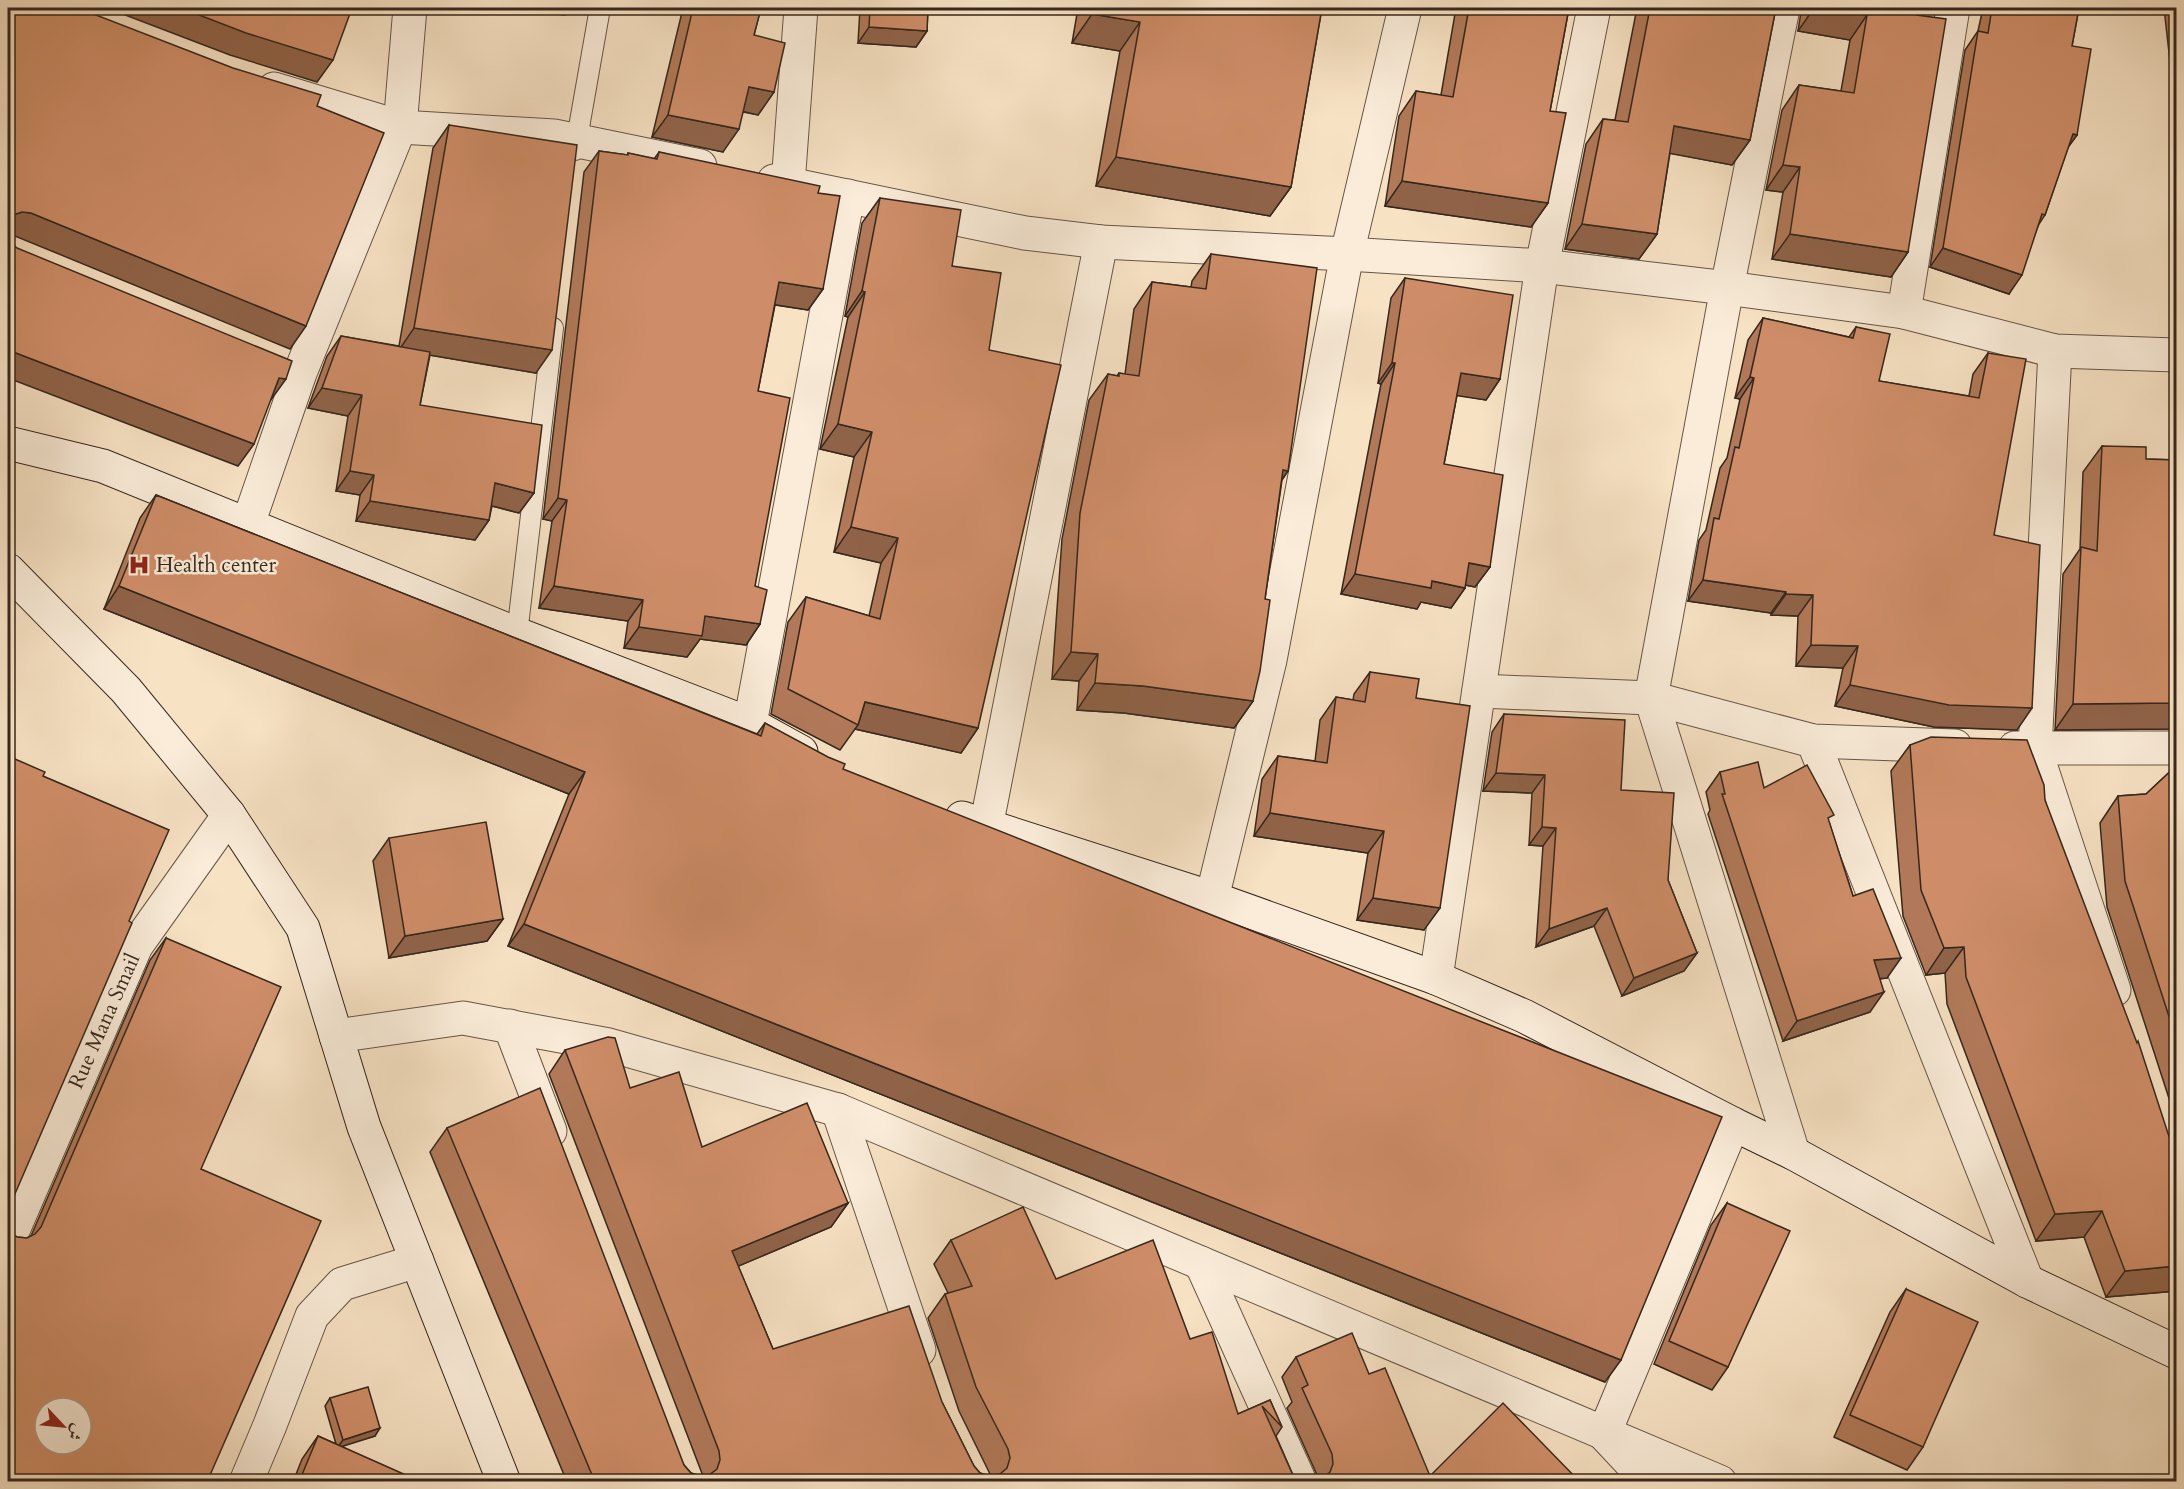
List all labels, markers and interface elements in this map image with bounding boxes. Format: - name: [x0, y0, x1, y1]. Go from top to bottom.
- place label: Health center: [156, 551, 277, 580]
- hospital icon: Health center: [127, 553, 151, 577]
- street label: Rue Mana Smail: [62, 949, 147, 1093]
- north arrow: [33, 1396, 93, 1456]
- text: ش: [62, 1420, 89, 1444]

